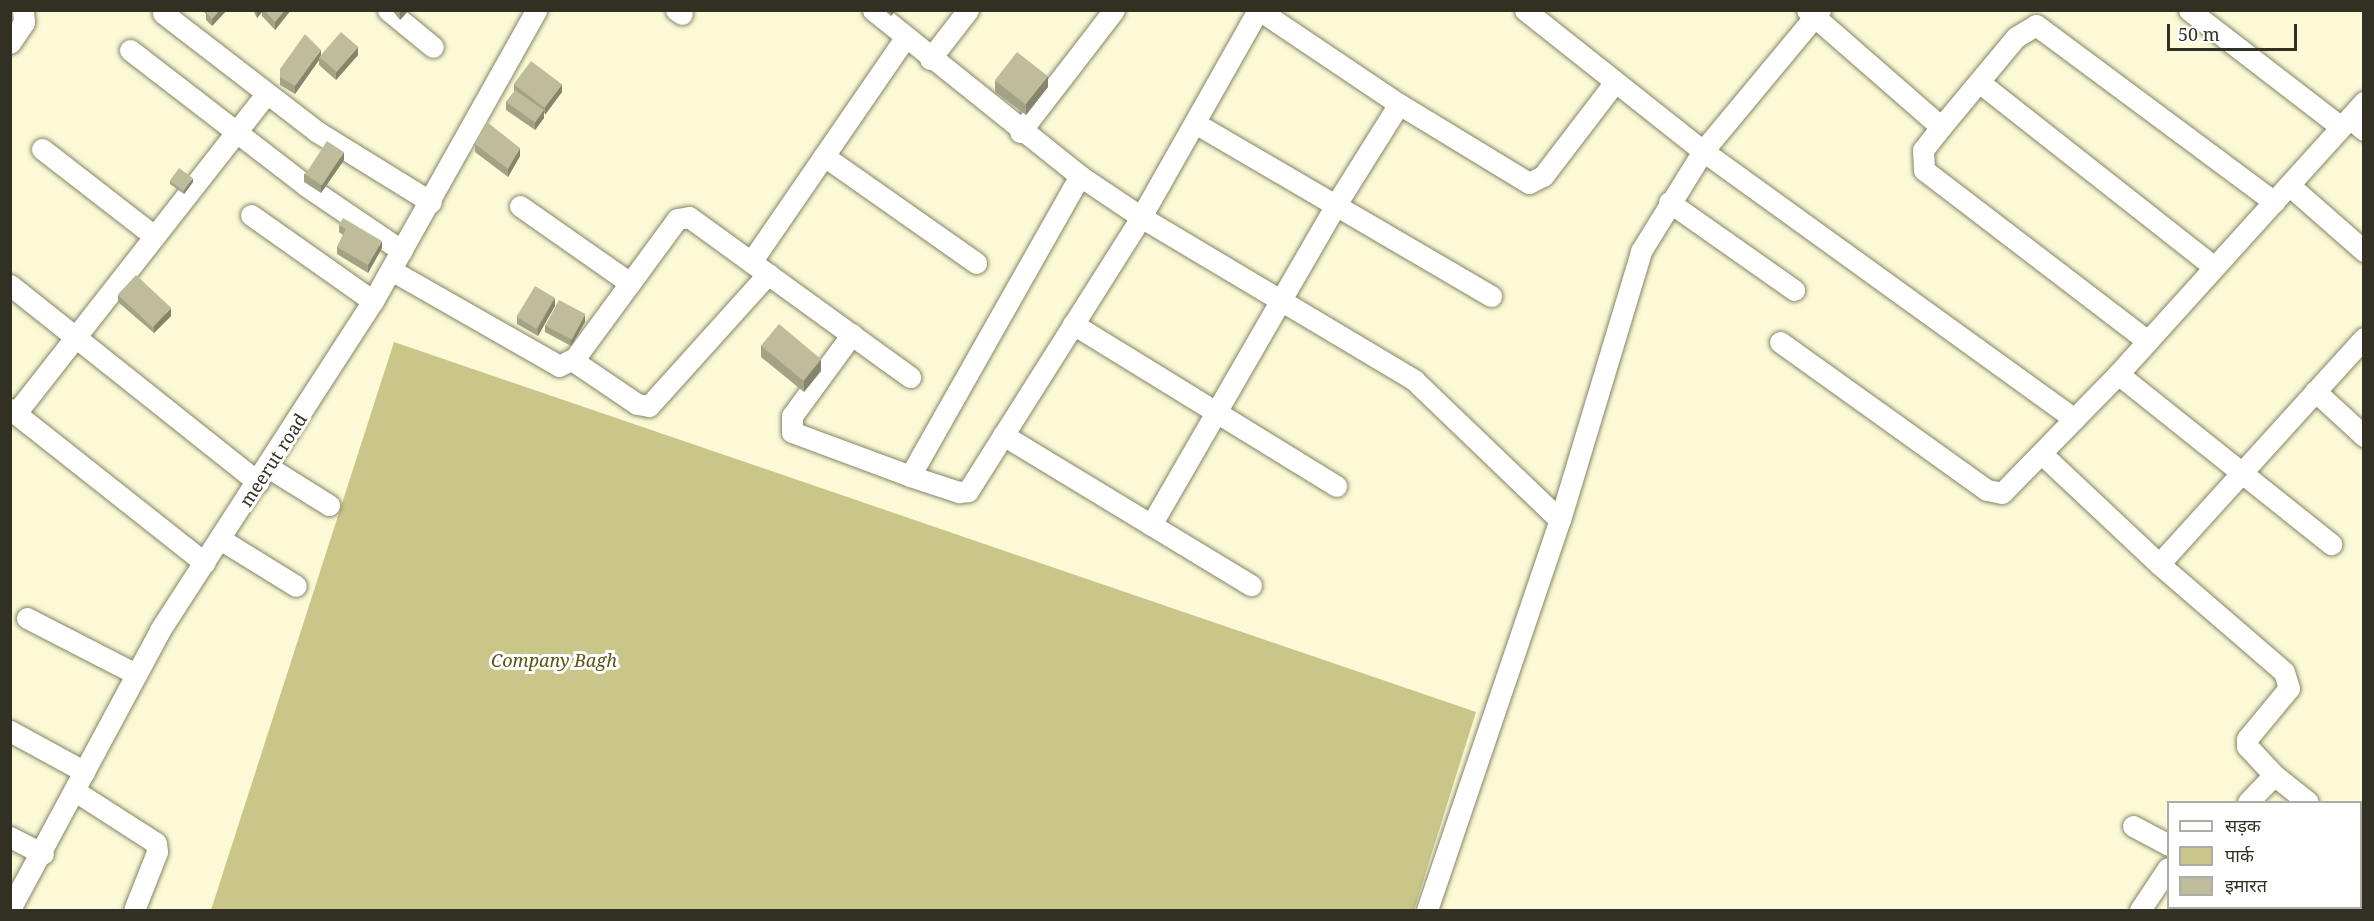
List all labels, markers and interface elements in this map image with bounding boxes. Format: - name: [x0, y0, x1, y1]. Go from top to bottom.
- scale bar: [2170, 12, 2300, 50]
- text: 50 m: [2178, 22, 2220, 46]
- street label: meerut road: [235, 409, 311, 511]
- park label: Company Bagh: [491, 649, 617, 671]
- legend: [2167, 801, 2362, 909]
- text: सड़क: [2225, 813, 2261, 837]
- text: पार्क: [2225, 843, 2254, 867]
- text: इमारत: [2225, 873, 2267, 897]

